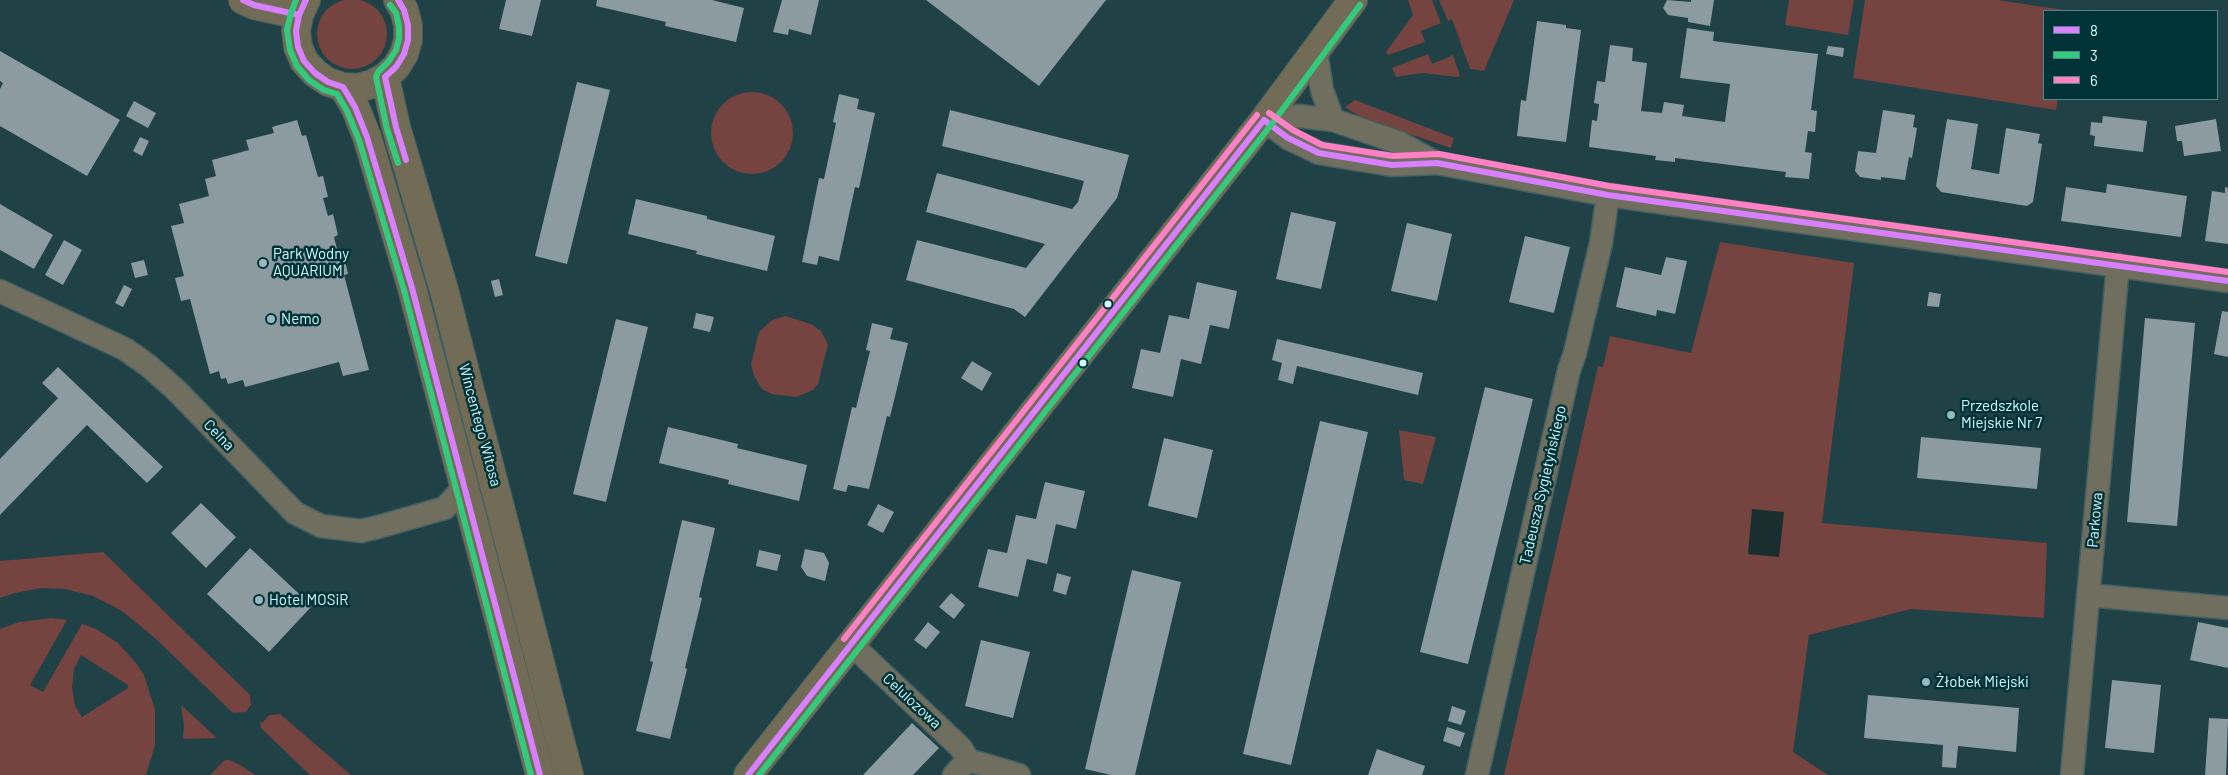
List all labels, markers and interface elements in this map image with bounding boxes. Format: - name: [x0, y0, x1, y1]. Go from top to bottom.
- legend: [2043, 10, 2218, 100]
- text: 8: [2090, 21, 2098, 39]
- text: 3: [2090, 46, 2098, 64]
- text: 6: [2090, 71, 2098, 89]
- place label: Park Wodny AQUARIUM: [273, 245, 349, 280]
- marker: Park Wodny AQUARIUM: [257, 257, 269, 269]
- unlabelled marker: [1103, 299, 1113, 309]
- place label: Nemo: [281, 310, 320, 328]
- marker: Nemo: [265, 313, 277, 325]
- unlabelled marker: [1078, 358, 1088, 368]
- street label: Wincentego Witosa: [455, 362, 505, 488]
- place label: Przedszkole Miejskie Nr 7: [1961, 397, 2042, 432]
- street label: Tadeusza Sygietyńskiego: [1516, 404, 1570, 566]
- marker: Przedszkole Miejskie Nr 7: [1945, 409, 1957, 421]
- street label: Celna: [200, 416, 238, 454]
- street label: Parkowa: [2084, 492, 2106, 548]
- place label: Hotel MOSiR: [269, 591, 348, 609]
- marker: Hotel MOSiR: [253, 594, 265, 606]
- street label: Celulozowa: [879, 670, 945, 732]
- place label: Żłobek Miejski: [1936, 673, 2029, 691]
- marker: Żłobek Miejski: [1920, 676, 1932, 688]

